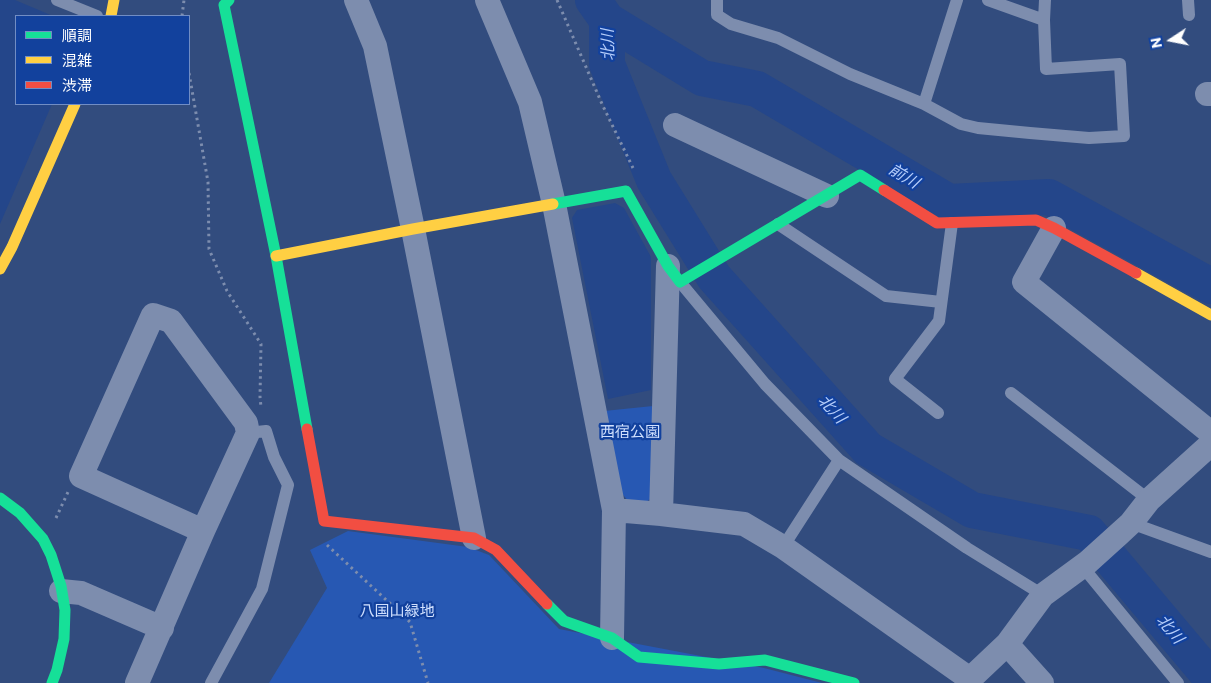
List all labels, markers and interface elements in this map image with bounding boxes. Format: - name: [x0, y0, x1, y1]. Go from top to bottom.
- legend: [15, 15, 190, 105]
- north arrow: [1146, 15, 1196, 65]
- text: 順調: [62, 26, 92, 44]
- water label: 北川: [598, 29, 618, 61]
- text: N: [1146, 36, 1165, 50]
- text: 混雑: [62, 51, 92, 69]
- text: 渋滞: [62, 76, 92, 94]
- water label: 前川: [885, 160, 923, 192]
- water label: 北川: [814, 391, 850, 427]
- park label: 西宿公園: [600, 423, 660, 441]
- park label: 八国山緑地: [360, 602, 434, 620]
- water label: 北川: [1152, 611, 1188, 647]

